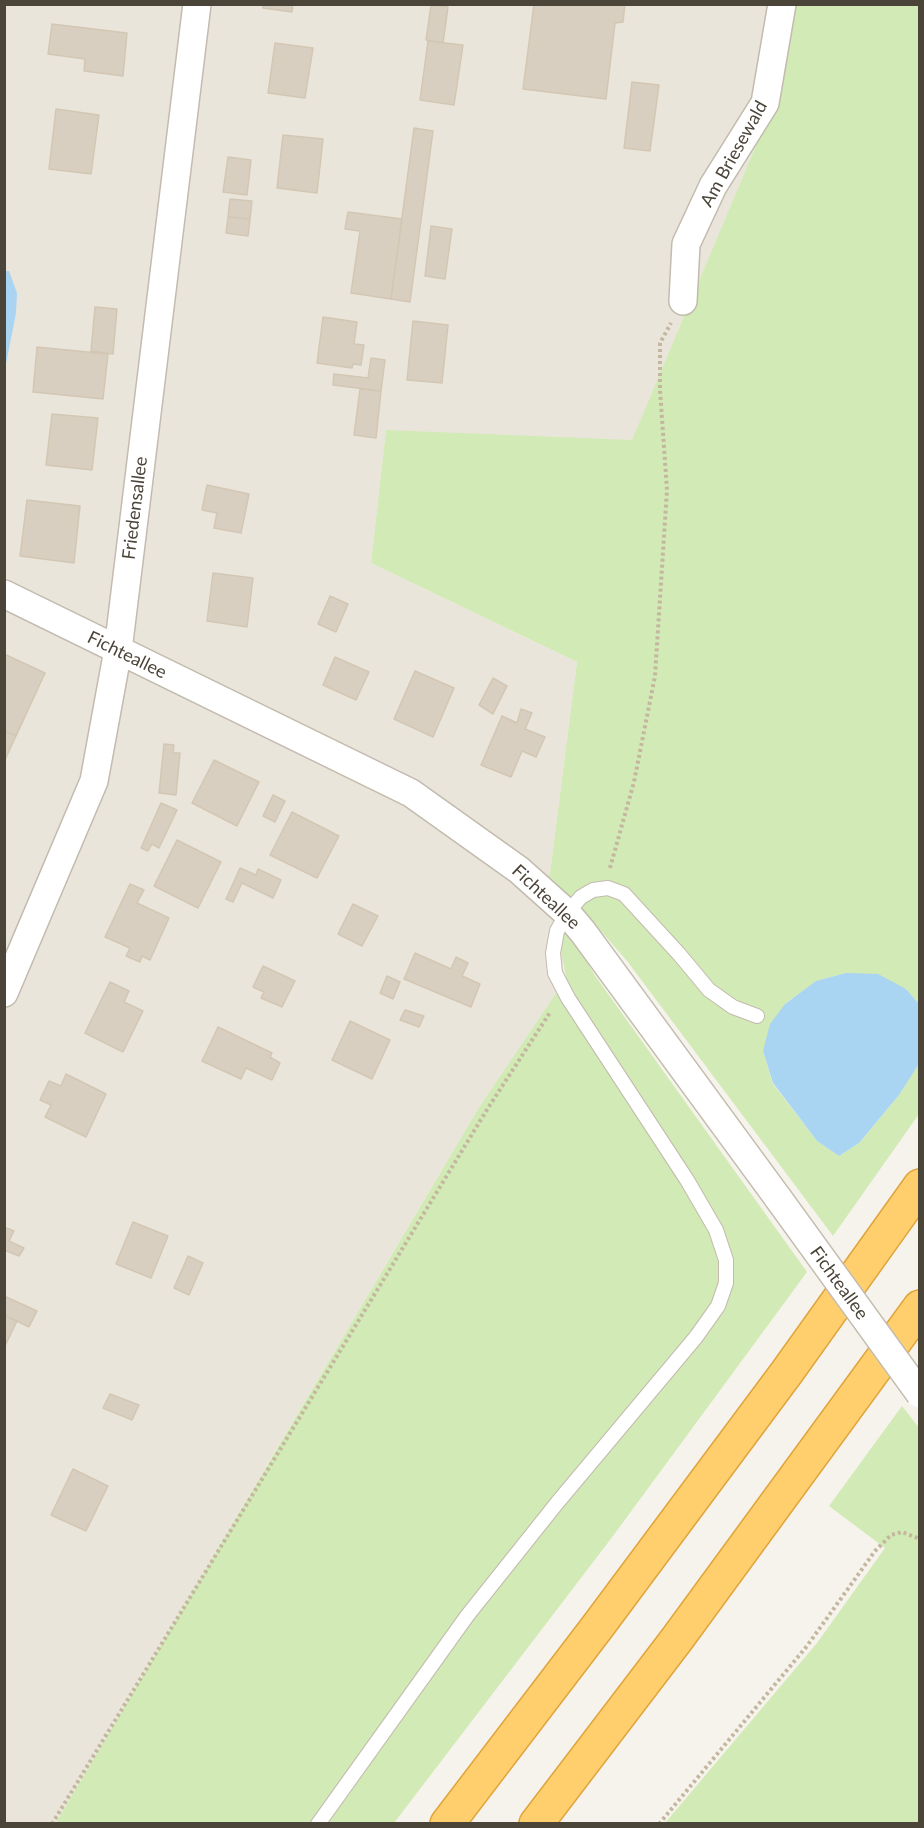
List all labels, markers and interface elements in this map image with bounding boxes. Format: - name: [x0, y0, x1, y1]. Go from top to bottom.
- street label: Am Briesewald: [696, 97, 772, 211]
- street label: Friedensallee: [118, 455, 152, 561]
- street label: Fichteallee: [84, 627, 170, 683]
- street label: Fichteallee: [507, 860, 585, 934]
- street label: Fichteallee: [805, 1242, 873, 1324]

